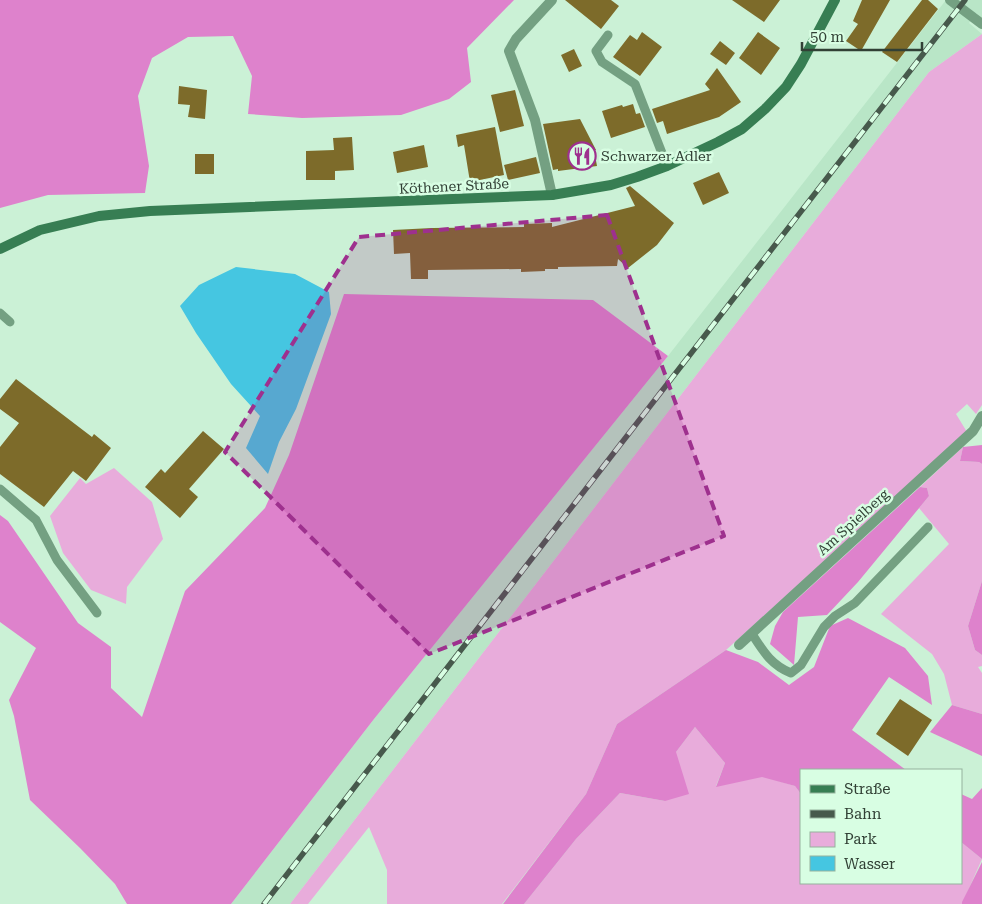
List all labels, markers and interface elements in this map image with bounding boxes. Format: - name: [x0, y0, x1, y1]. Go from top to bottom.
- scale bar: [802, 20, 922, 52]
- text: 50 m: [810, 28, 845, 46]
- restaurant icon: Schwarzer Adler: [567, 141, 597, 171]
- place label: Schwarzer Adler: [601, 148, 712, 164]
- street label: Köthener Straße: [399, 175, 510, 197]
- street label: Am Spielberg: [814, 486, 892, 558]
- legend: [800, 769, 962, 884]
- text: Straße: [844, 780, 891, 798]
- text: Bahn: [844, 805, 882, 823]
- text: Park: [844, 830, 878, 848]
- text: Wasser: [844, 855, 895, 873]

